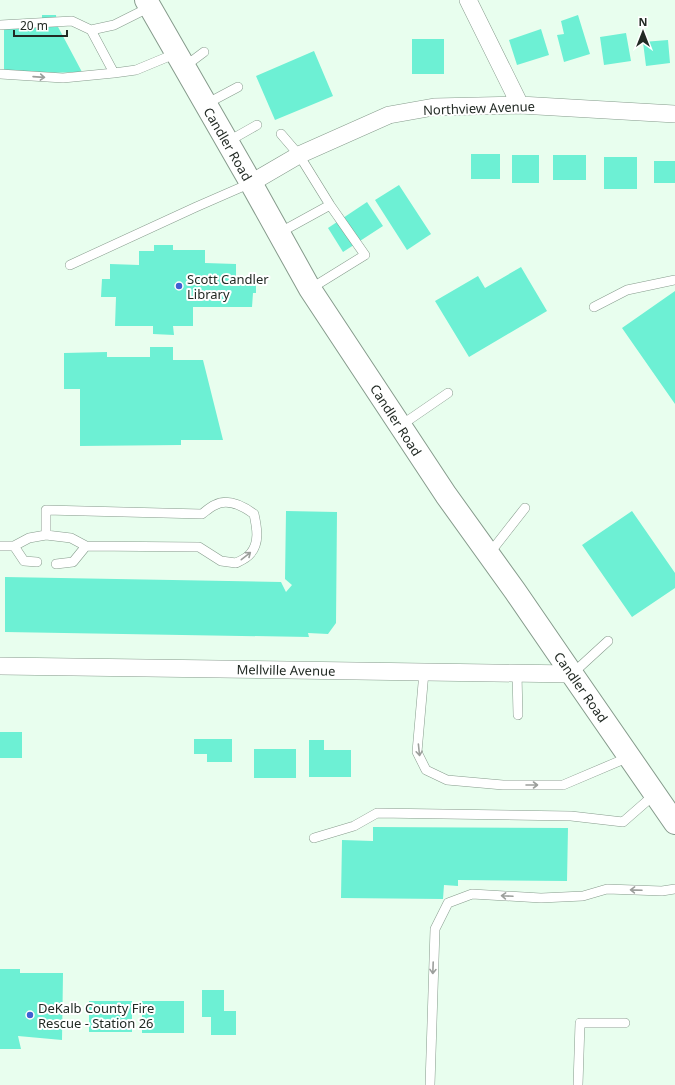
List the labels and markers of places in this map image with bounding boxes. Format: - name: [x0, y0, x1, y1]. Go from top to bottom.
- place label: Scott Candler Library: [187, 270, 269, 303]
- marker: Scott Candler Library: [174, 281, 184, 291]
- place label: DeKalb County Fire Rescue - Station 26: [38, 999, 154, 1032]
- marker: DeKalb County Fire Rescue - Station 26: [25, 1010, 35, 1020]

